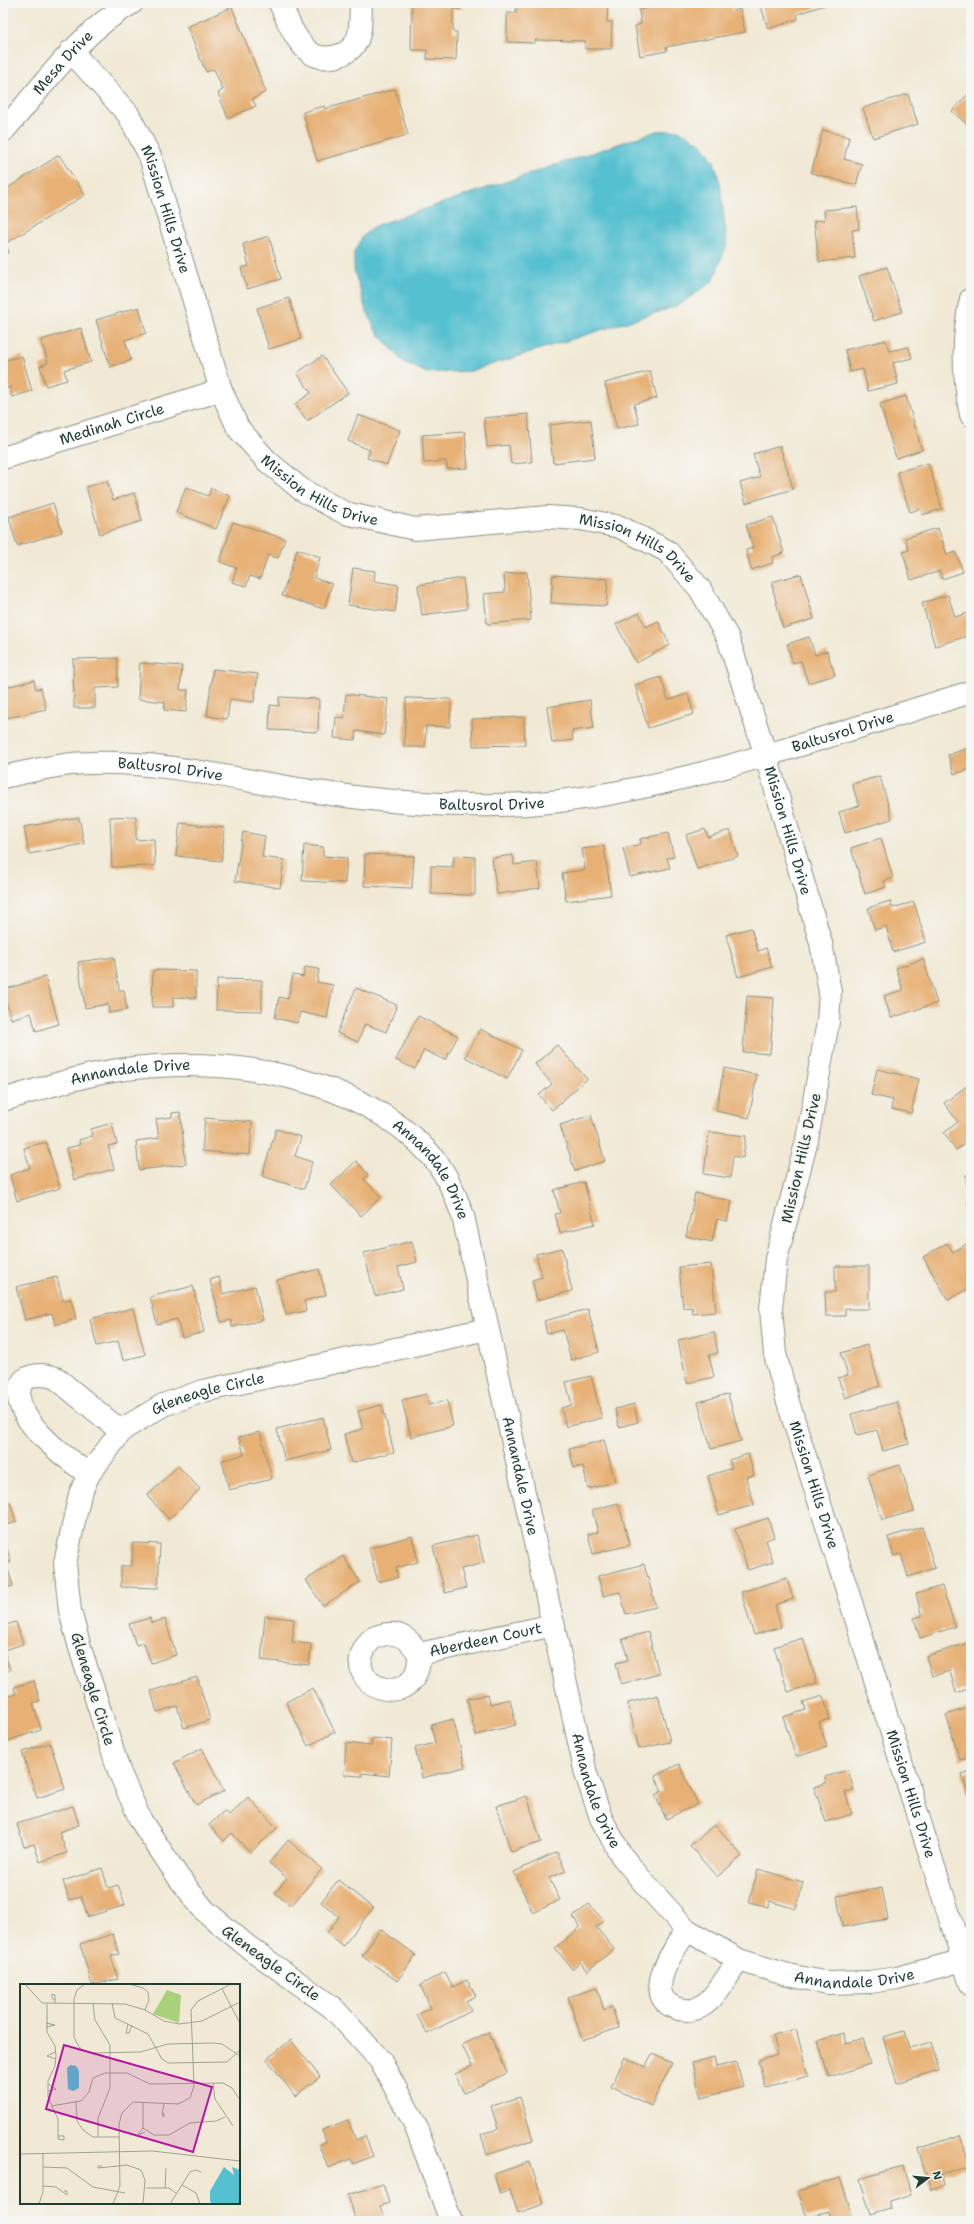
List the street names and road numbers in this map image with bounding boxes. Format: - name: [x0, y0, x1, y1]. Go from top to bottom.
- street label: Mesa Drive: [28, 26, 97, 99]
- street label: Mission Hills Drive: [136, 142, 195, 276]
- street label: Medinah Circle: [57, 398, 167, 450]
- street label: Mission Hills Drive: [257, 450, 380, 530]
- street label: Mission Hills Drive: [577, 509, 700, 587]
- street label: Baltusrol Drive: [789, 707, 896, 757]
- street label: Baltusrol Drive: [117, 753, 225, 786]
- street label: Mission Hills Drive: [759, 764, 816, 897]
- street label: Baltusrol Drive: [438, 793, 546, 815]
- street label: Annandale Drive: [68, 1055, 191, 1090]
- street label: Mission Hills Drive: [776, 1091, 826, 1225]
- street label: Annandale Drive: [388, 1115, 473, 1222]
- street label: Gleneagle Circle: [147, 1368, 266, 1420]
- street label: Annandale Drive: [497, 1415, 543, 1537]
- street label: Mission Hills Drive: [784, 1418, 843, 1551]
- street label: Aberdeen Court: [427, 1618, 544, 1662]
- street label: Gleneagle Circle: [66, 1630, 120, 1748]
- street label: Mission Hills Drive: [882, 1727, 941, 1861]
- street label: Annandale Drive: [567, 1731, 626, 1852]
- street label: Gleneagle Circle: [218, 1920, 324, 2006]
- street label: Annandale Drive: [792, 1964, 917, 1994]

